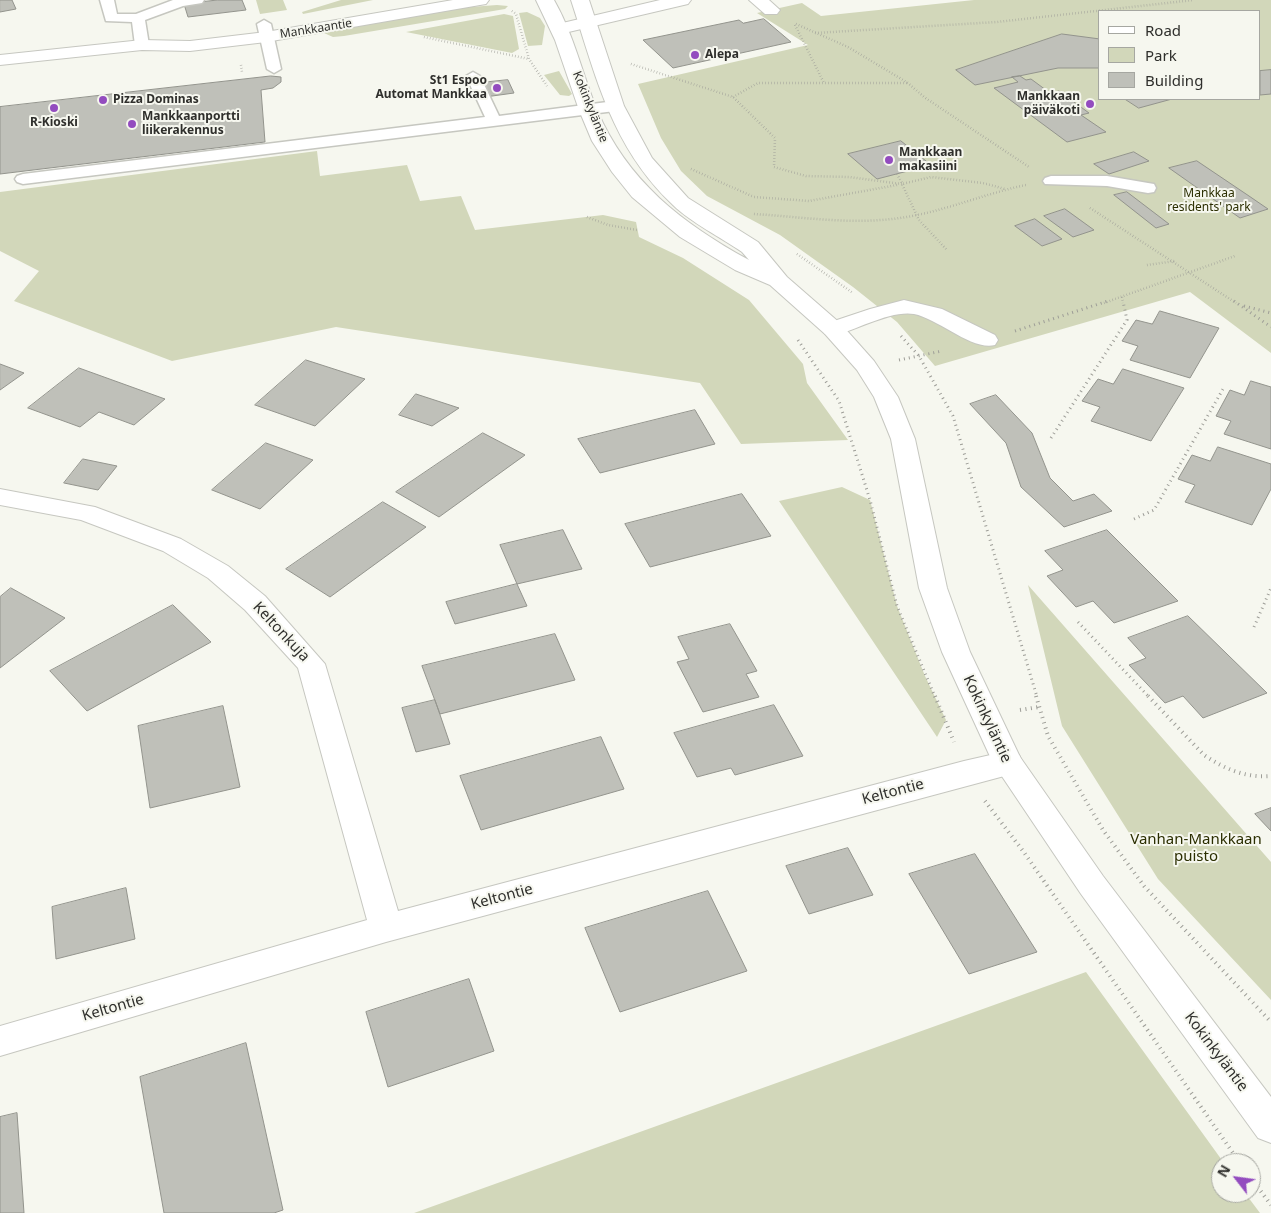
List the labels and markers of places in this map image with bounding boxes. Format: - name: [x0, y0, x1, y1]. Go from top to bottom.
- place label: Alepa: [705, 48, 739, 62]
- marker: Alepa: [689, 49, 701, 61]
- place label: St1 Espoo Automat Mankkaa: [375, 74, 487, 102]
- marker: St1 Espoo Automat Mankkaa: [491, 82, 503, 94]
- place label: Mankkaan päiväkoti: [1017, 90, 1080, 118]
- place label: Pizza Dominas: [113, 93, 199, 107]
- marker: Pizza Dominas: [97, 94, 109, 106]
- marker: Mankkaan päiväkoti: [1084, 98, 1096, 110]
- marker: R-Kioski: [48, 102, 60, 114]
- place label: Mankkaanportti liikerakennus: [142, 110, 240, 138]
- place label: R-Kioski: [30, 116, 78, 130]
- marker: Mankkaanportti liikerakennus: [126, 118, 138, 130]
- place label: Mankkaan makasiini: [899, 146, 962, 174]
- marker: Mankkaan makasiini: [883, 154, 895, 166]

